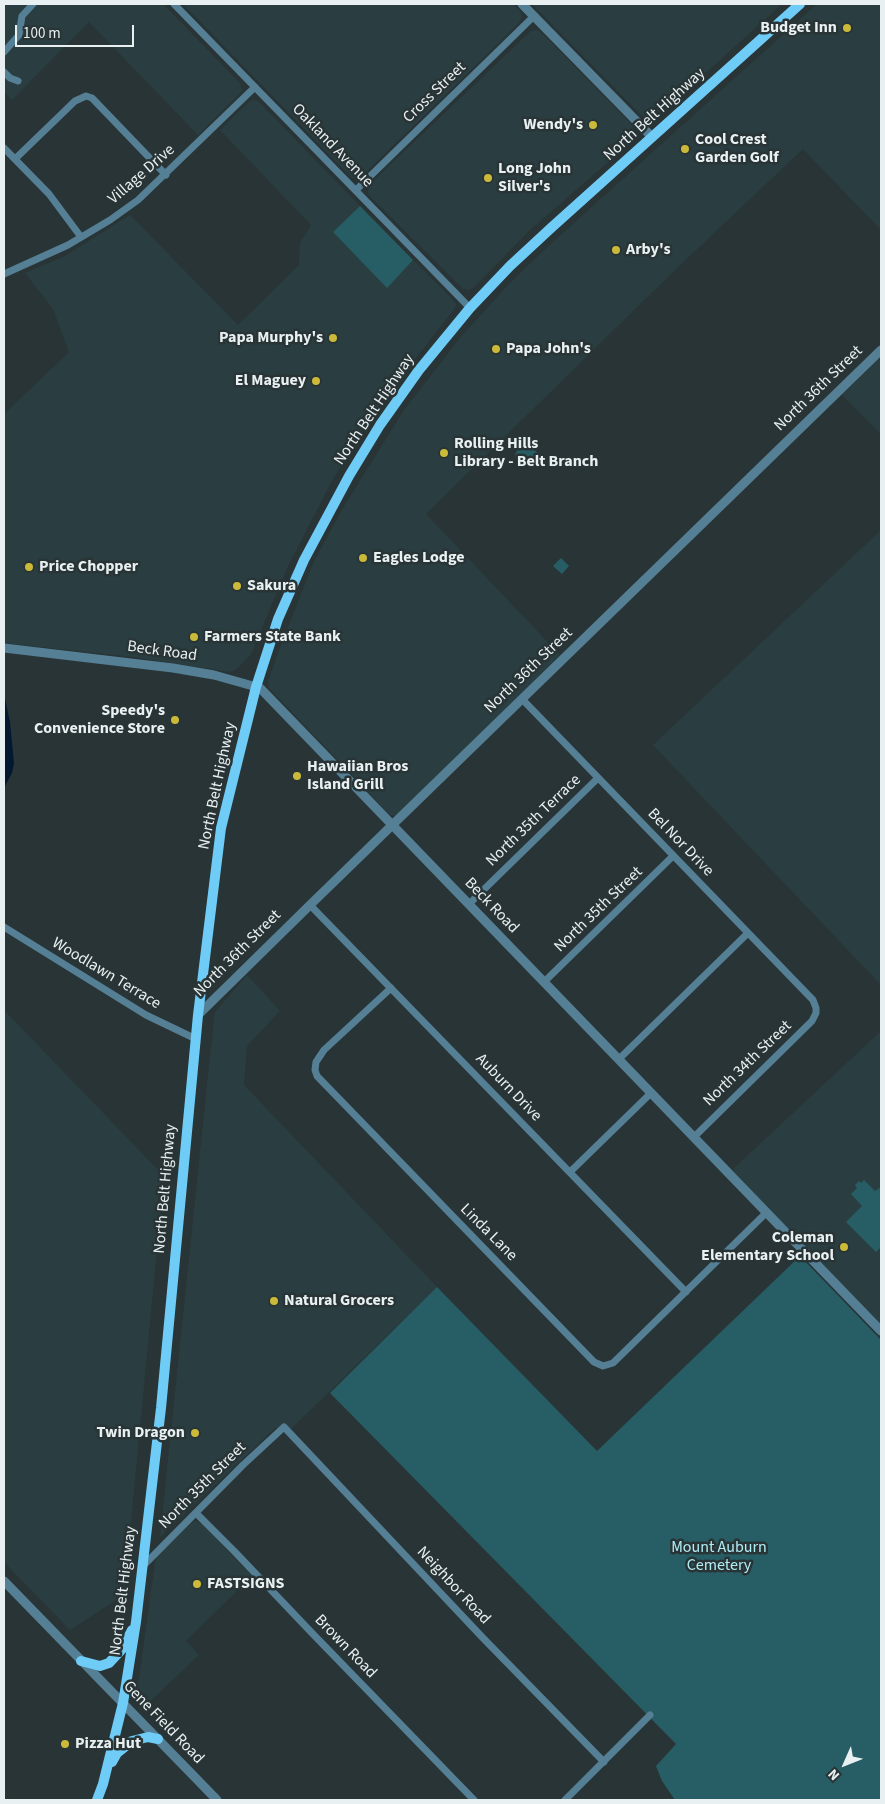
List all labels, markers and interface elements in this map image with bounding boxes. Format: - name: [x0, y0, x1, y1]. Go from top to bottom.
- scale bar: [18, 15, 136, 47]
- place label: Budget Inn: [760, 18, 837, 38]
- marker: Budget Inn: [841, 22, 853, 34]
- text: 100 m: [23, 23, 61, 44]
- street label: Cross Street: [400, 58, 470, 128]
- street label: North Belt Highway: [600, 64, 710, 166]
- street label: Oakland Avenue: [287, 100, 377, 192]
- place label: Wendy's: [523, 115, 583, 135]
- marker: Wendy's: [587, 119, 599, 131]
- place label: Cool Crest Garden Golf: [695, 130, 779, 168]
- street label: Village Drive: [105, 141, 179, 209]
- marker: Cool Crest Garden Golf: [679, 143, 691, 155]
- place label: Long John Silver's: [498, 159, 571, 197]
- marker: Long John Silver's: [482, 172, 494, 184]
- place label: Arby's: [626, 240, 670, 260]
- marker: Arby's: [610, 244, 622, 256]
- place label: Papa Murphy's: [219, 328, 323, 348]
- marker: Papa Murphy's: [327, 332, 339, 344]
- place label: Papa John's: [506, 339, 591, 359]
- street label: North 36th Street: [771, 342, 867, 436]
- marker: Papa John's: [490, 343, 502, 355]
- street label: North Belt Highway: [331, 351, 419, 469]
- place label: El Maguey: [235, 371, 306, 391]
- marker: El Maguey: [310, 375, 322, 387]
- place label: Rolling Hills Library - Belt Branch: [454, 434, 598, 472]
- marker: Rolling Hills Library - Belt Branch: [438, 447, 450, 459]
- place label: Eagles Lodge: [373, 548, 465, 568]
- marker: Eagles Lodge: [357, 552, 369, 564]
- place label: Price Chopper: [39, 557, 138, 577]
- marker: Price Chopper: [23, 561, 35, 573]
- place label: Sakura: [247, 576, 296, 596]
- marker: Sakura: [231, 580, 243, 592]
- street label: North 36th Street: [481, 624, 577, 718]
- place label: Farmers State Bank: [204, 627, 341, 647]
- marker: Farmers State Bank: [188, 631, 200, 643]
- street label: Beck Road: [126, 638, 198, 666]
- place label: Speedy's Convenience Store: [34, 701, 165, 739]
- marker: Speedy's Convenience Store: [169, 714, 181, 726]
- street label: North Belt Highway: [195, 720, 241, 852]
- place label: Hawaiian Bros Island Grill: [307, 757, 408, 795]
- marker: Hawaiian Bros Island Grill: [291, 770, 303, 782]
- street label: North 35th Terrace: [483, 771, 585, 871]
- street label: Bel Nor Drive: [643, 805, 717, 881]
- street label: North 35th Street: [551, 863, 647, 957]
- street label: Beck Road: [460, 874, 522, 938]
- street label: North 36th Street: [190, 906, 286, 1002]
- street label: Woodlawn Terrace: [48, 934, 164, 1014]
- street label: North 34th Street: [700, 1017, 796, 1111]
- street label: Auburn Drive: [471, 1050, 545, 1126]
- street label: North Belt Highway: [151, 1123, 181, 1255]
- street label: Linda Lane: [455, 1200, 521, 1266]
- place label: Coleman Elementary School: [701, 1228, 834, 1266]
- marker: Coleman Elementary School: [838, 1241, 850, 1253]
- place label: Natural Grocers: [284, 1291, 394, 1311]
- marker: Natural Grocers: [268, 1295, 280, 1307]
- place label: Twin Dragon: [97, 1423, 185, 1443]
- marker: Twin Dragon: [189, 1427, 201, 1439]
- street label: North 35th Street: [155, 1438, 251, 1534]
- street label: North Belt Highway: [107, 1525, 141, 1657]
- park label: Mount Auburn Cemetery: [671, 1538, 767, 1576]
- street label: Neighbor Road: [412, 1543, 494, 1629]
- place label: FASTSIGNS: [207, 1574, 284, 1594]
- marker: FASTSIGNS: [191, 1578, 203, 1590]
- street label: Brown Road: [310, 1611, 380, 1683]
- street label: Gene Field Road: [119, 1677, 207, 1769]
- place label: Pizza Hut: [75, 1734, 141, 1754]
- marker: Pizza Hut: [59, 1738, 71, 1750]
- north arrow: [820, 1739, 870, 1789]
- text: N: [824, 1764, 845, 1785]

